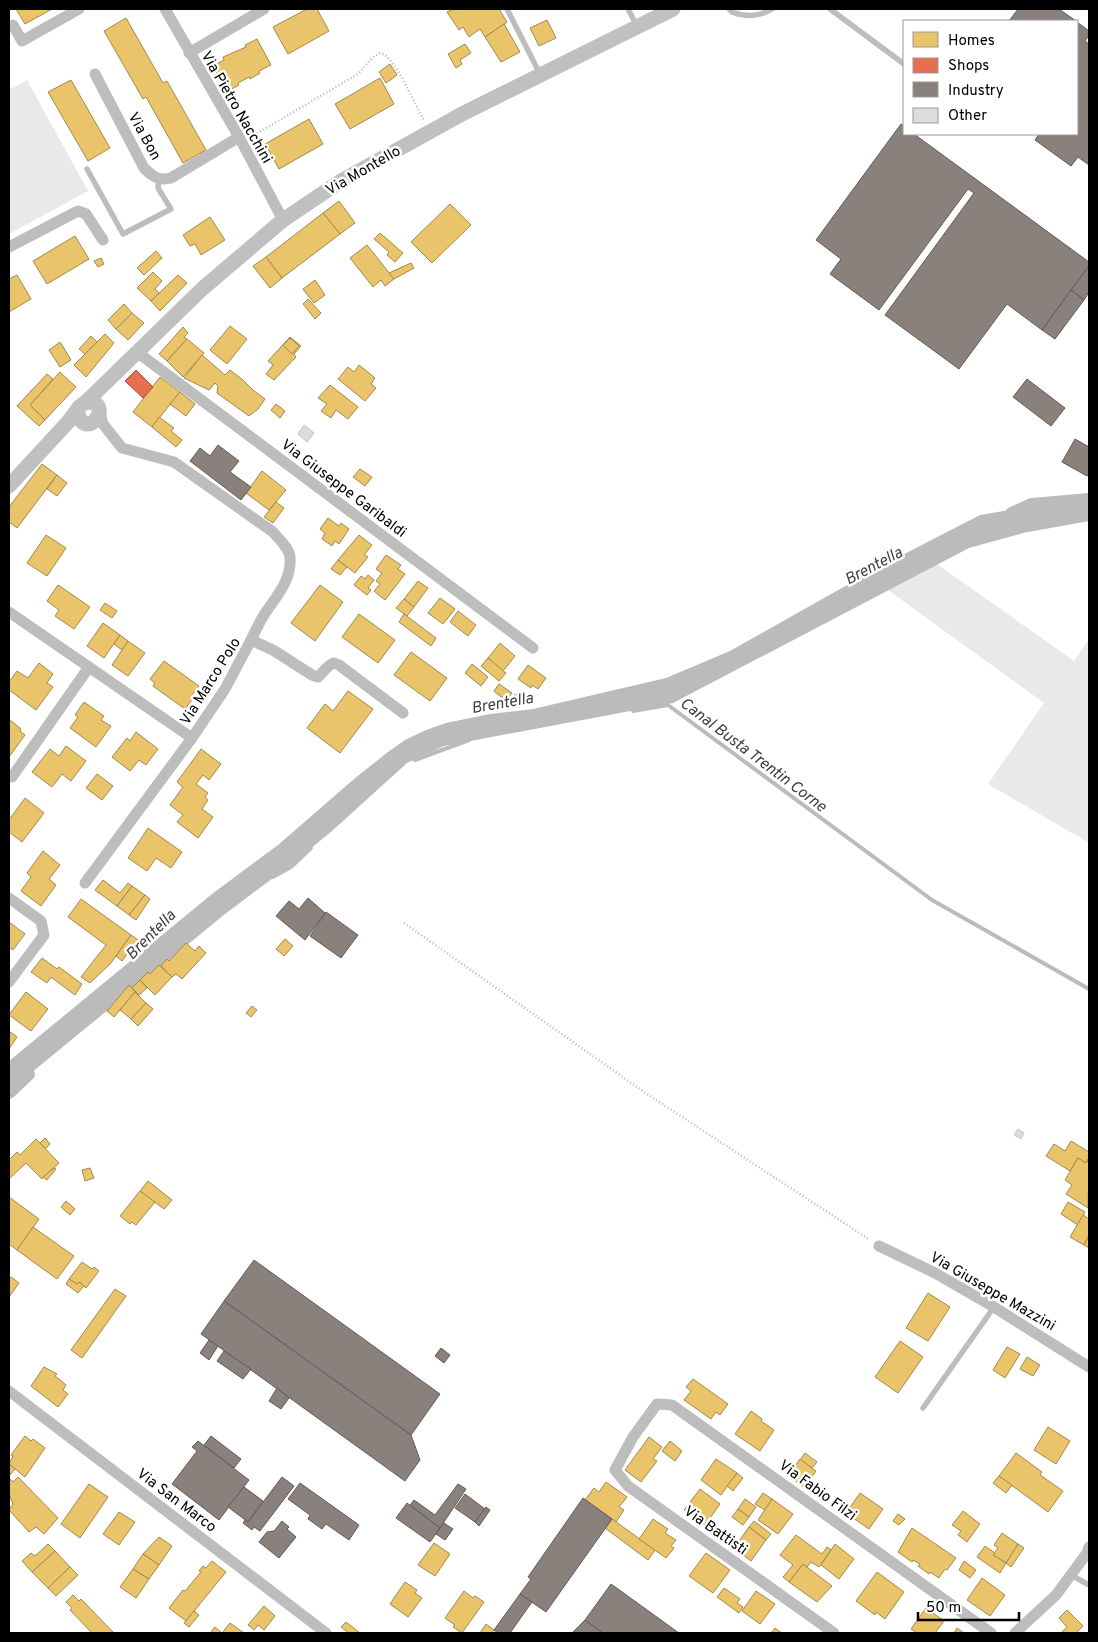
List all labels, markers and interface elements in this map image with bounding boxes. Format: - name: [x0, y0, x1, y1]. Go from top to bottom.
- legend: [903, 20, 1078, 135]
- text: Homes: [948, 32, 995, 51]
- street label: Via Pietro Nacchini: [196, 48, 276, 167]
- text: Shops: [948, 57, 989, 76]
- text: Industry: [948, 82, 1004, 101]
- text: Other: [948, 107, 987, 126]
- street label: Via Bon: [123, 109, 165, 164]
- street label: Via Montello: [323, 142, 405, 200]
- street label: Via Giuseppe Garibaldi: [277, 436, 410, 543]
- water label: Brentella: [842, 543, 907, 590]
- street label: Via Marco Polo: [177, 634, 246, 729]
- water label: Brentella: [470, 689, 536, 719]
- water label: Canal Busta Trentin Corne: [675, 694, 831, 818]
- water label: Brentella: [122, 906, 181, 965]
- street label: Via Giuseppe Mazzini: [926, 1249, 1059, 1336]
- street label: Via Fabio Filzi: [774, 1457, 860, 1526]
- street label: Via San Marco: [132, 1465, 220, 1537]
- street label: Via Battisti: [680, 1502, 751, 1560]
- scale bar: [918, 1590, 1019, 1622]
- text: 50 m: [926, 1599, 961, 1618]

